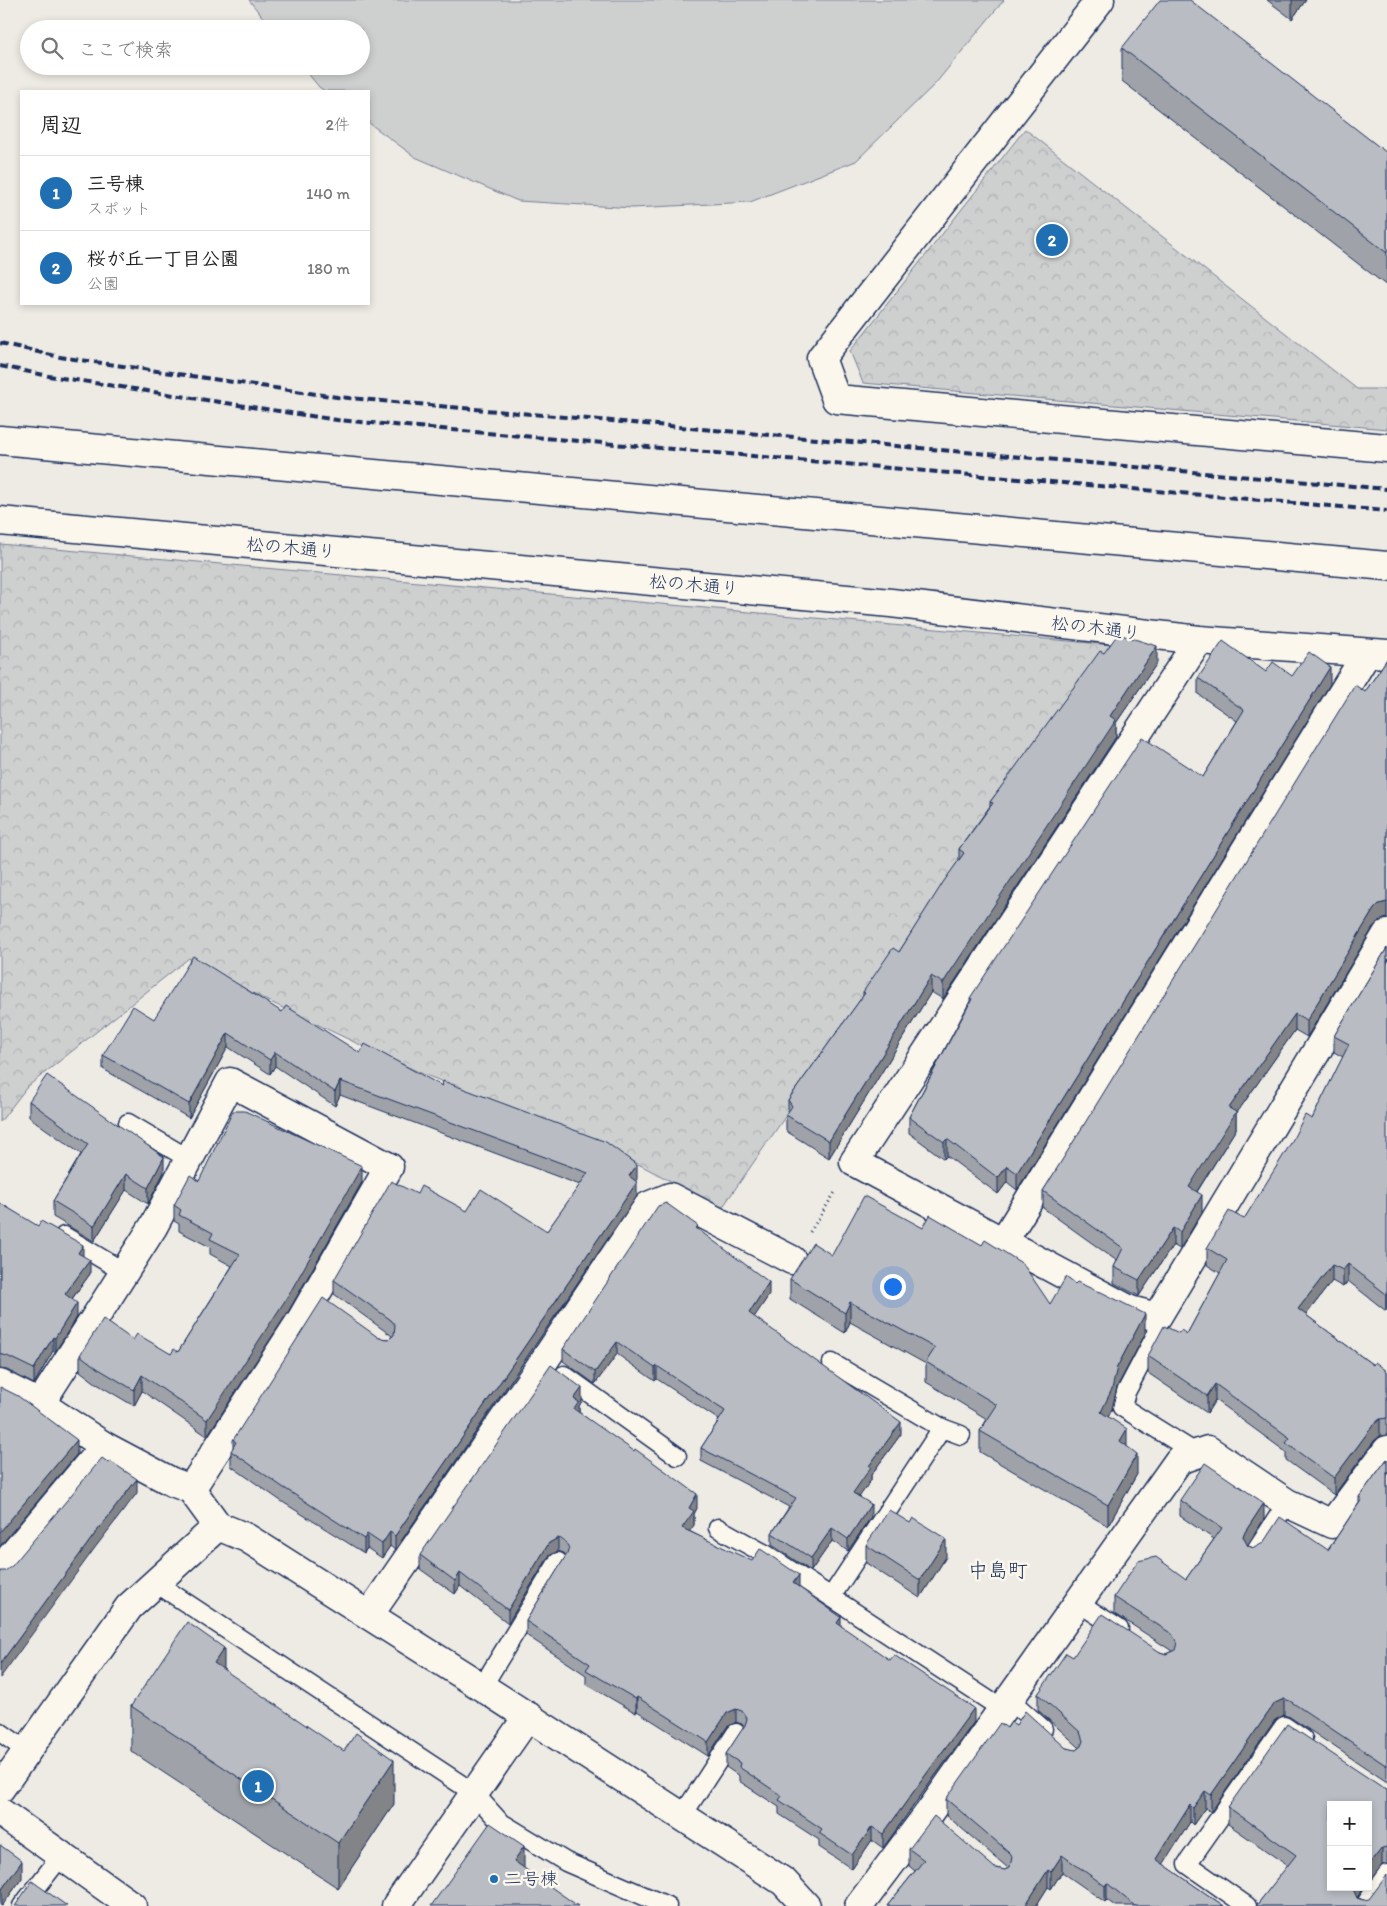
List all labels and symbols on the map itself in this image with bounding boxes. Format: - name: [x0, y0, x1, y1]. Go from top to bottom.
- pin: 2: [1036, 221, 1068, 259]
- street label: 松の木通り: [245, 533, 337, 563]
- street label: 松の木通り: [648, 570, 740, 600]
- street label: 松の木通り: [1050, 612, 1142, 644]
- your location: [880, 1274, 906, 1300]
- district label: 中島町: [968, 1558, 1028, 1582]
- pin: 1: [242, 1767, 274, 1805]
- place label: 二号棟: [504, 1868, 558, 1890]
- marker: 二号棟: [488, 1873, 500, 1885]

